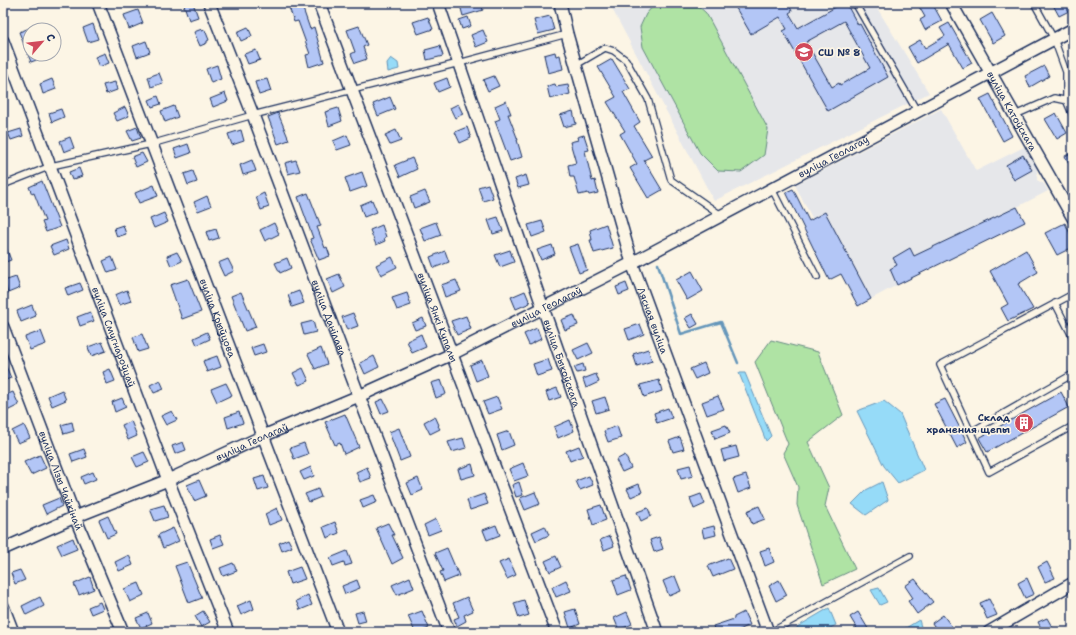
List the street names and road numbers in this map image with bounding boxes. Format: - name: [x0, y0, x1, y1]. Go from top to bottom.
- street label: вуліца Катоўскага: [984, 69, 1040, 154]
- street label: вуліца Геолагаў: [796, 133, 871, 181]
- street label: вуліца Янкі Купалы: [415, 271, 460, 364]
- street label: вуліца Крыўцова: [197, 277, 239, 360]
- street label: вуліца Данілава: [309, 278, 350, 359]
- street label: вуліца Геолагаў: [509, 283, 584, 330]
- street label: вуліца Смугнароўцаў: [89, 285, 139, 389]
- street label: Лясная вуліца: [635, 286, 671, 356]
- street label: вуліца Быкоўскага: [541, 318, 584, 410]
- street label: вуліца Геолагаў: [214, 420, 290, 464]
- street label: вуліца Лізы Чайкінай: [36, 429, 86, 533]

